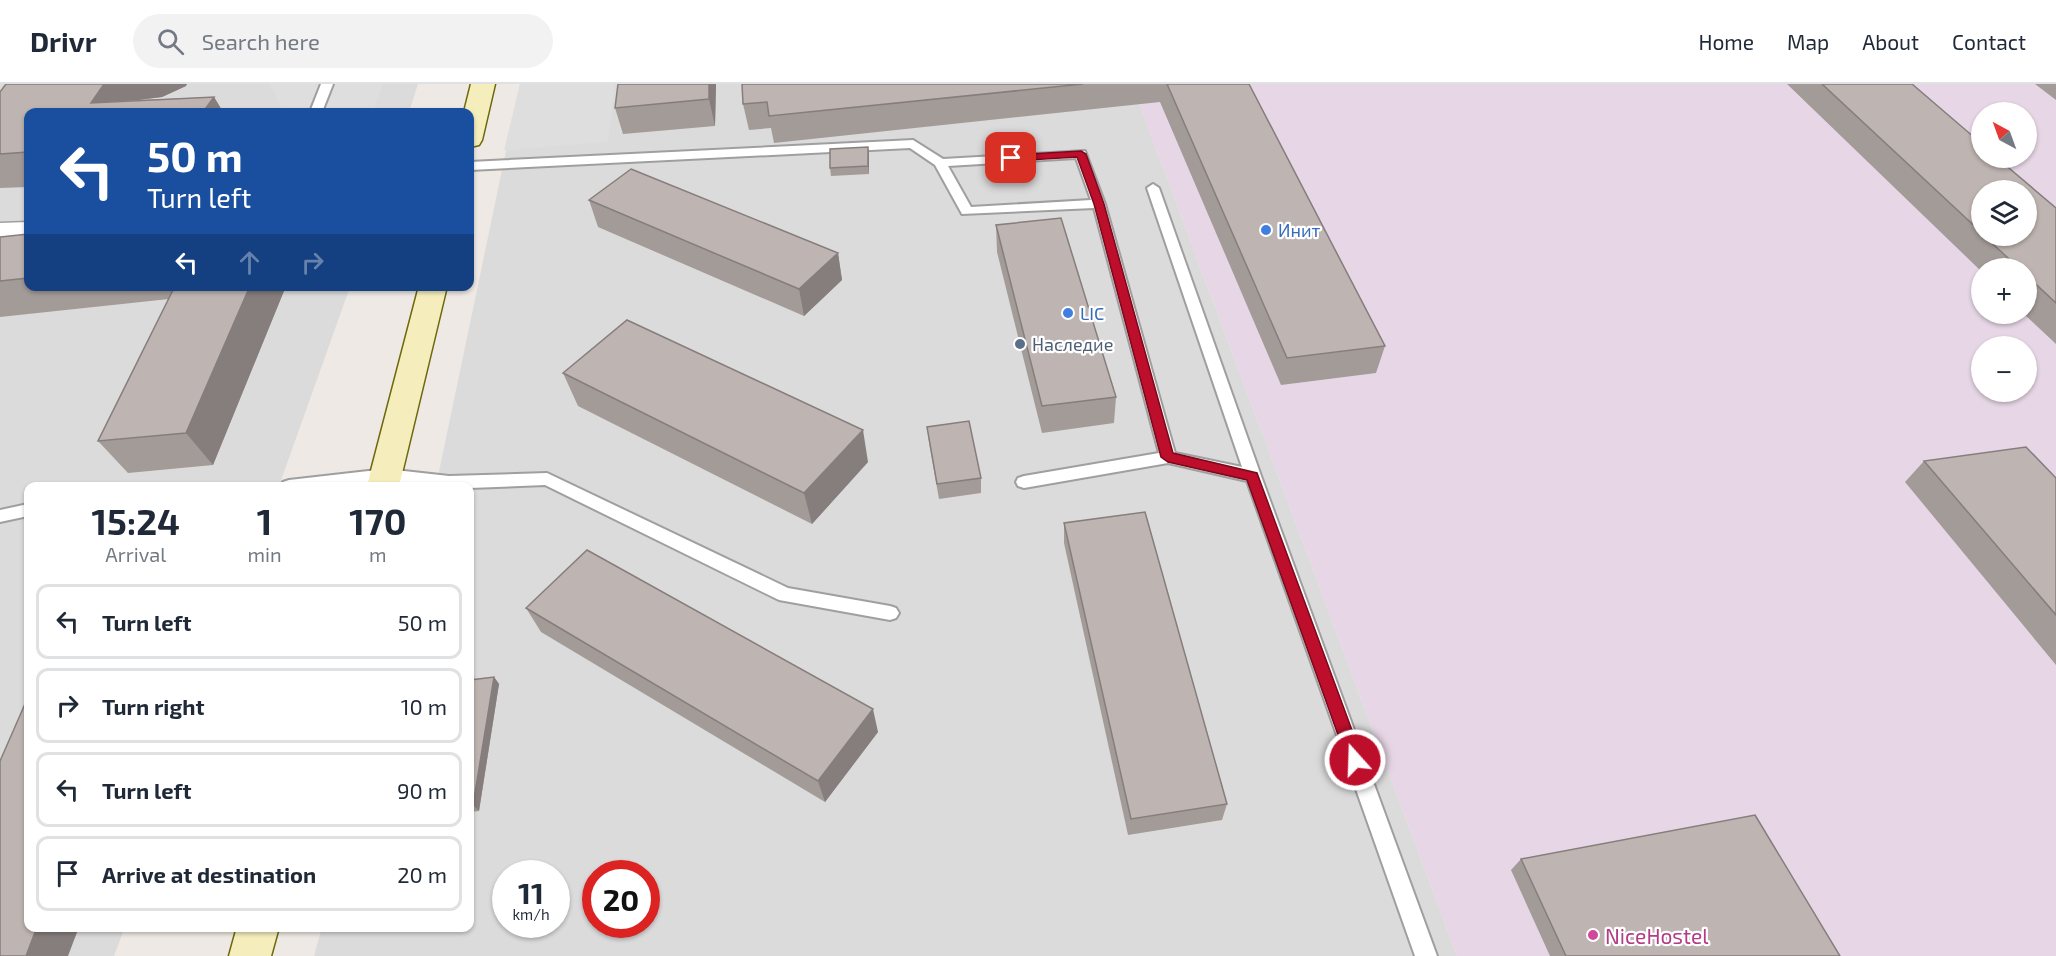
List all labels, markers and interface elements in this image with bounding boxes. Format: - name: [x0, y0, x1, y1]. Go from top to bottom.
- search box: [133, 14, 553, 68]
- text: Drivr: [30, 24, 97, 58]
- icon: search: [154, 25, 187, 58]
- text: Search here: [202, 28, 320, 54]
- text: Home: [1698, 29, 1754, 54]
- text: Map: [1787, 29, 1829, 54]
- text: About: [1862, 29, 1919, 54]
- text: Contact: [1952, 29, 2026, 54]
- north arrow: [1971, 102, 2037, 168]
- map controls: [1971, 102, 2037, 402]
- text: 50 m: [147, 130, 243, 180]
- icon: left: [48, 132, 126, 210]
- pin: [985, 132, 1036, 183]
- icon: arrive: [994, 141, 1027, 174]
- button: layers: [1971, 180, 2037, 246]
- text: Turn left: [147, 181, 251, 213]
- place label: Инит: [1278, 219, 1320, 241]
- marker: Инит: [1259, 223, 1273, 237]
- icon: left: [170, 246, 203, 279]
- icon: ahead: [233, 246, 266, 279]
- icon: right: [296, 246, 329, 279]
- button: +: [1971, 258, 2037, 324]
- place label: LIC: [1080, 302, 1104, 324]
- marker: LIC: [1061, 306, 1075, 320]
- place label: Наследие: [1032, 333, 1113, 355]
- button: −: [1971, 336, 2037, 402]
- marker: Наследие: [1013, 337, 1027, 351]
- text: 15:24: [92, 499, 180, 542]
- text: 1: [257, 499, 272, 542]
- text: 170: [349, 499, 406, 542]
- text: Arrival: [105, 542, 166, 566]
- text: min: [248, 542, 282, 566]
- text: m: [369, 542, 387, 566]
- icon: left: [51, 605, 84, 638]
- text: Turn left: [102, 609, 191, 635]
- text: 50 m: [398, 609, 447, 635]
- icon: right: [51, 689, 84, 722]
- text: Turn right: [102, 693, 204, 719]
- text: 10 m: [401, 693, 447, 719]
- position arrow: [1323, 728, 1387, 792]
- icon: left: [51, 773, 84, 806]
- text: Turn left: [102, 777, 191, 803]
- text: 90 m: [397, 777, 447, 803]
- icon: arrive: [51, 857, 84, 890]
- speed limit sign: 20: [582, 860, 660, 938]
- text: Arrive at destination: [102, 861, 316, 887]
- text: 20 m: [397, 861, 447, 887]
- text: 11: [518, 874, 544, 910]
- text: km/h: [512, 905, 550, 923]
- place label: NiceHostel: [1605, 923, 1709, 948]
- marker: NiceHostel: [1586, 928, 1600, 942]

